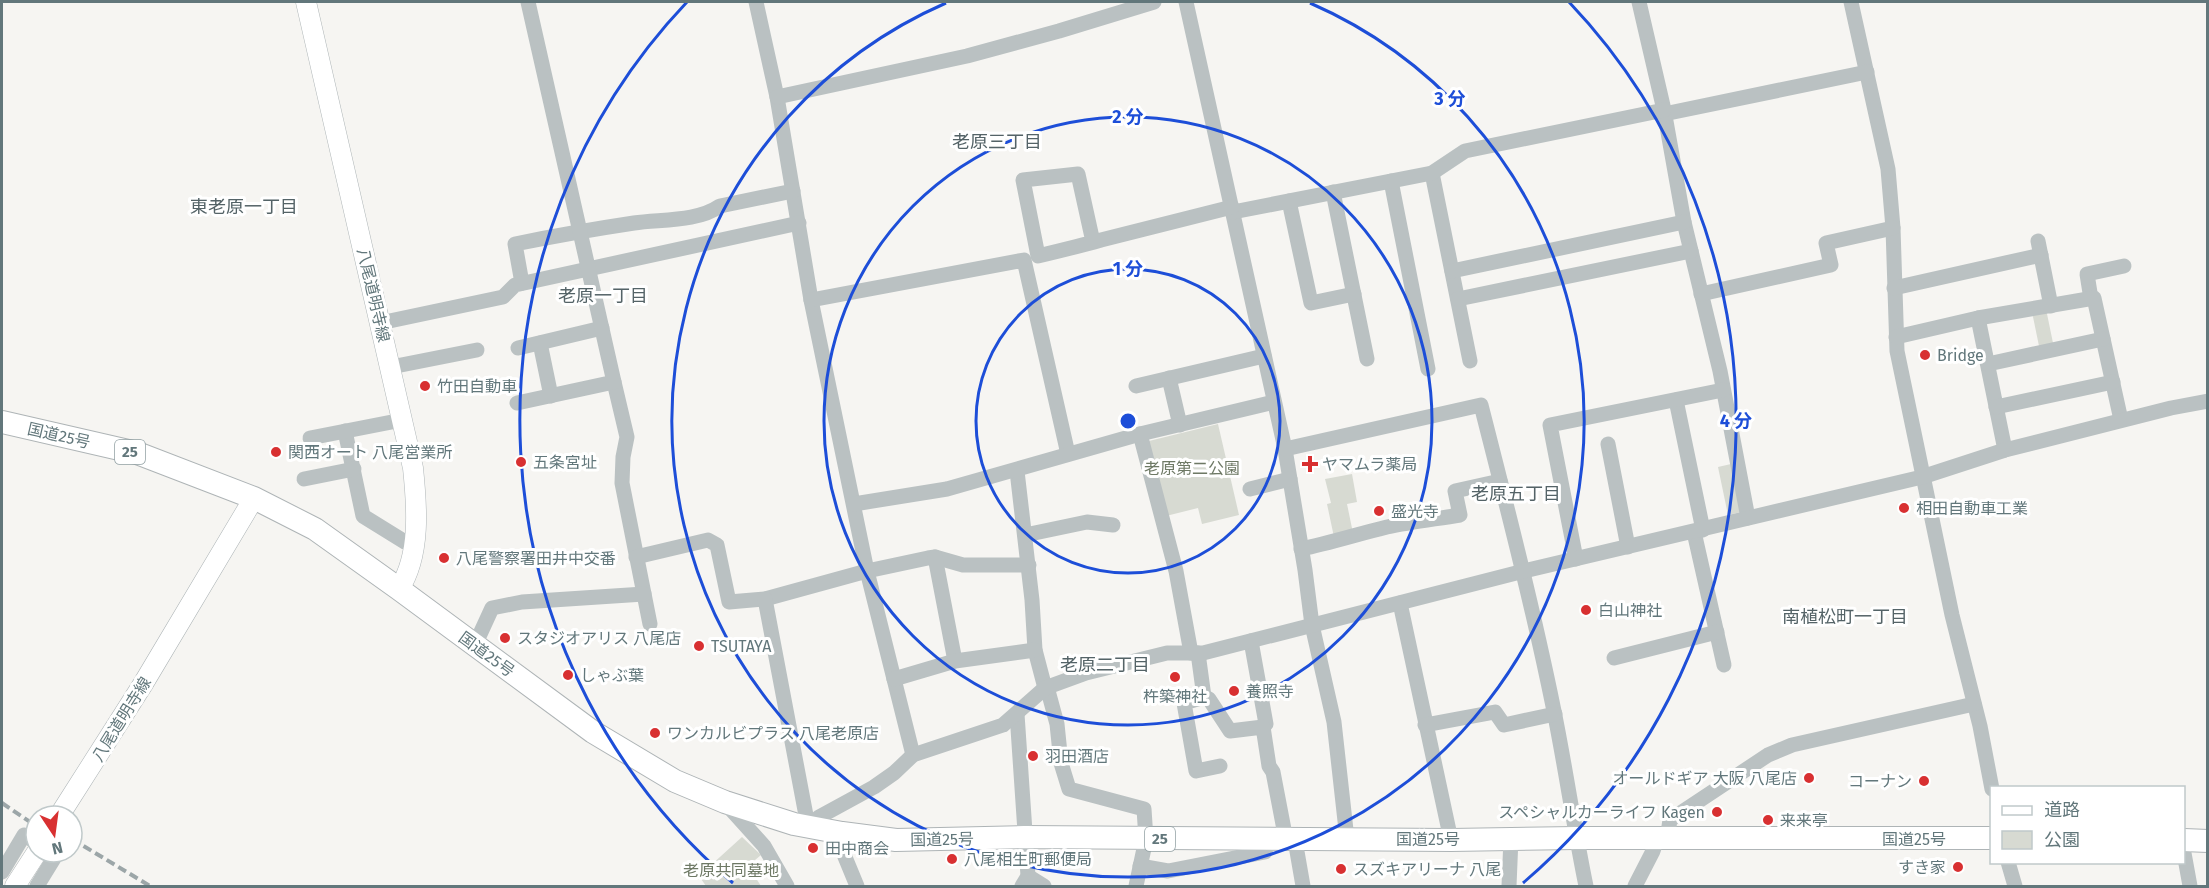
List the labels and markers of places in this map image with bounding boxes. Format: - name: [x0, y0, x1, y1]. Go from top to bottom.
- place label: Bridge: [1937, 346, 1984, 365]
- marker: Bridge: [1918, 348, 1932, 362]
- place label: 竹田自動車: [437, 377, 517, 396]
- marker: 竹田自動車: [418, 379, 432, 393]
- centre of rings: [1118, 411, 1138, 431]
- place label: 関西オート 八尾営業所: [288, 443, 452, 462]
- marker: 関西オート 八尾営業所: [269, 445, 283, 459]
- place label: 五条宮址: [533, 453, 597, 472]
- marker: 五条宮址: [514, 455, 528, 469]
- place label: ヤマムラ薬局: [1322, 455, 1417, 474]
- marker: ヤマムラ薬局: [1303, 457, 1317, 471]
- place label: 相田自動車工業: [1916, 499, 2028, 518]
- marker: 相田自動車工業: [1897, 501, 1911, 515]
- place label: 盛光寺: [1391, 502, 1439, 521]
- marker: 盛光寺: [1372, 504, 1386, 518]
- place label: 八尾警察署田井中交番: [456, 549, 616, 568]
- marker: 八尾警察署田井中交番: [437, 551, 451, 565]
- place label: 白山神社: [1598, 601, 1662, 620]
- marker: 白山神社: [1579, 603, 1593, 617]
- place label: スタジオアリス 八尾店: [517, 629, 681, 648]
- marker: スタジオアリス 八尾店: [498, 631, 512, 645]
- place label: TSUTAYA: [711, 637, 772, 656]
- marker: TSUTAYA: [692, 639, 706, 653]
- place label: しゃぶ葉: [580, 666, 644, 685]
- marker: しゃぶ葉: [561, 668, 575, 682]
- marker: 杵築神社: [1168, 670, 1182, 684]
- place label: 養照寺: [1246, 682, 1294, 701]
- marker: 養照寺: [1227, 684, 1241, 698]
- place label: 杵築神社: [1143, 687, 1207, 706]
- place label: ワンカルビプラス 八尾老原店: [667, 724, 879, 743]
- marker: ワンカルビプラス 八尾老原店: [648, 726, 662, 740]
- place label: 羽田酒店: [1045, 747, 1109, 766]
- marker: 羽田酒店: [1026, 749, 1040, 763]
- place label: オールドギア 大阪 八尾店: [1613, 769, 1797, 788]
- marker: オールドギア 大阪 八尾店: [1802, 771, 1816, 785]
- place label: コーナン: [1848, 772, 1912, 791]
- marker: コーナン: [1917, 774, 1931, 788]
- place label: スペシャルカーライフ Kagen: [1498, 803, 1705, 822]
- marker: スペシャルカーライフ Kagen: [1710, 805, 1724, 819]
- place label: 来来亭: [1780, 811, 1828, 830]
- marker: 来来亭: [1761, 813, 1775, 827]
- place label: 田中商会: [825, 839, 889, 858]
- marker: 田中商会: [806, 841, 820, 855]
- place label: 八尾相生町郵便局: [964, 850, 1092, 869]
- marker: 八尾相生町郵便局: [945, 852, 959, 866]
- place label: すき家: [1898, 858, 1946, 877]
- place label: スズキアリーナ 八尾: [1353, 860, 1501, 879]
- marker: すき家: [1951, 860, 1965, 874]
- marker: スズキアリーナ 八尾: [1334, 862, 1348, 876]

